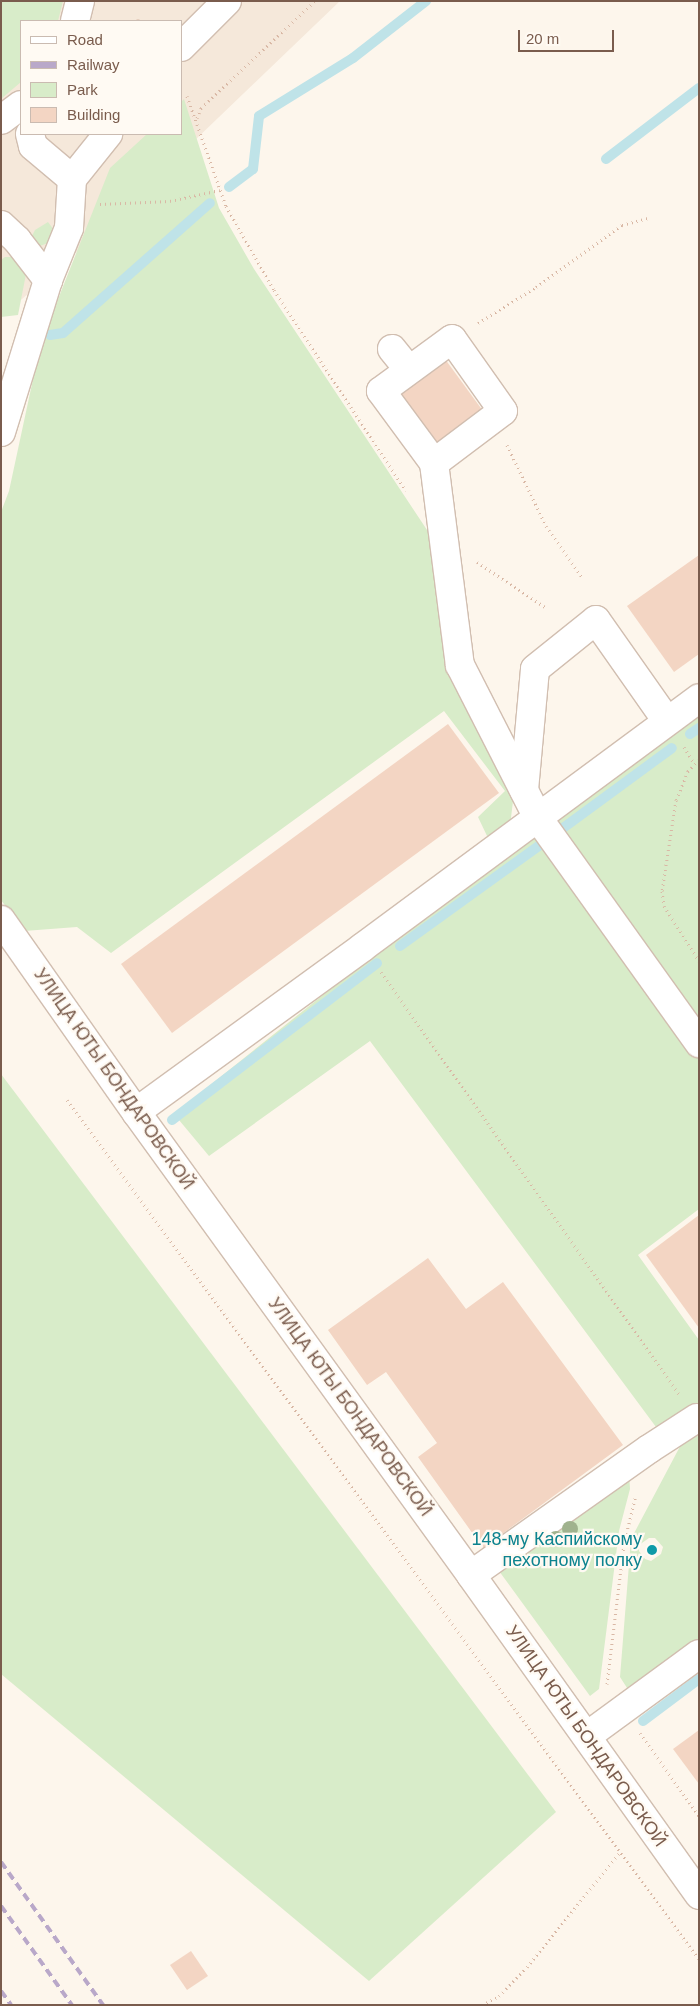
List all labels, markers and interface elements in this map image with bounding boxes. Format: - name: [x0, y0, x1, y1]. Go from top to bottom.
- legend: [20, 20, 182, 135]
- scale bar: [520, 20, 616, 52]
- text: 20 m: [526, 30, 559, 47]
- text: Road: [67, 31, 103, 48]
- text: Railway: [67, 56, 120, 73]
- text: Park: [67, 81, 98, 98]
- text: Building: [67, 106, 120, 123]
- street label: УЛИЦА ЮТЫ БОНДАРОВСКОЙ: [29, 964, 199, 1194]
- street label: УЛИЦА ЮТЫ БОНДАРОВСКОЙ: [263, 1293, 437, 1521]
- place label: 148-му Каспийскому пехотному полку: [471, 1529, 642, 1572]
- marker: 148-му Каспийскому пехотному полку: [646, 1544, 658, 1556]
- street label: УЛИЦА ЮТЫ БОНДАРОВСКОЙ: [501, 1621, 671, 1851]

